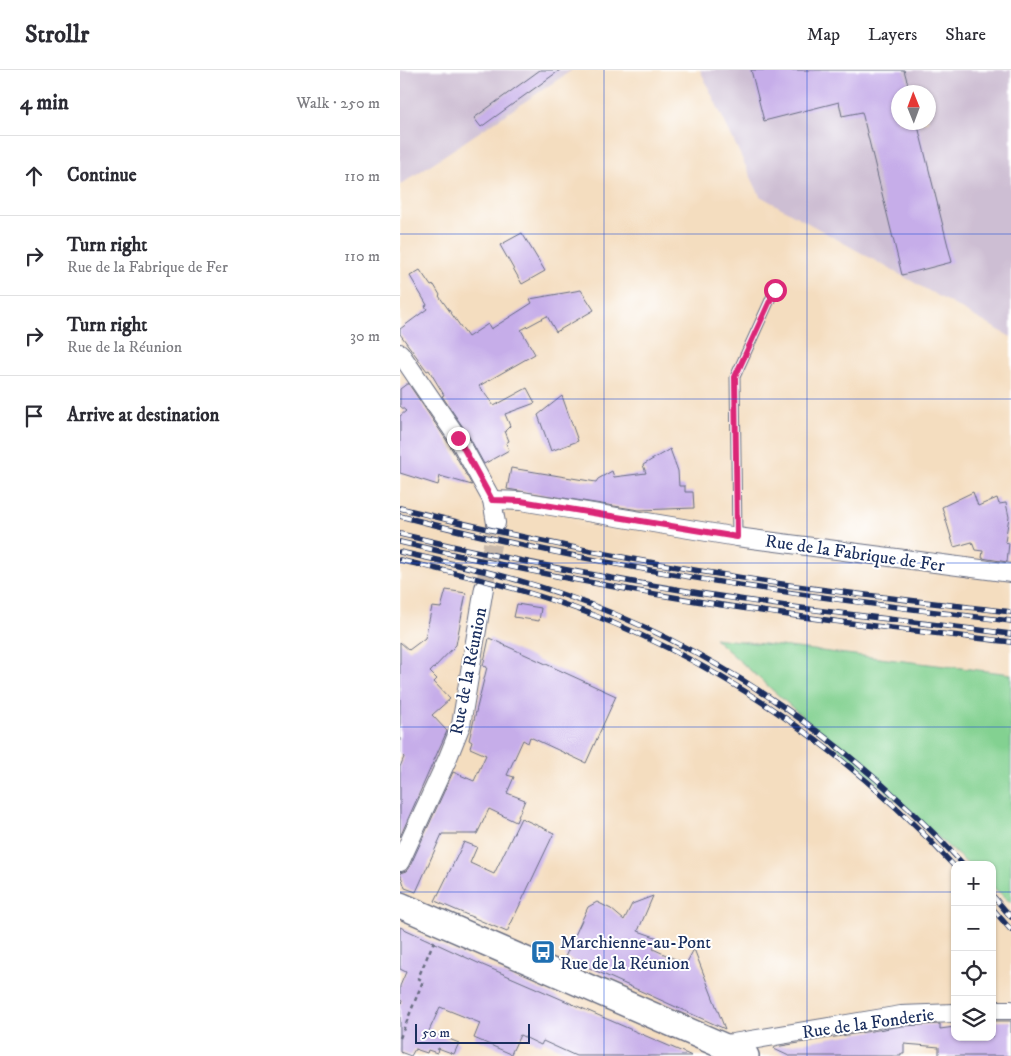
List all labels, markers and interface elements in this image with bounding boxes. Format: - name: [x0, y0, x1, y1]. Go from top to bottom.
- text: Strollr: [25, 20, 89, 50]
- text: Map: [807, 24, 840, 46]
- text: Layers: [868, 24, 917, 46]
- text: Share: [945, 24, 986, 46]
- north arrow: [891, 85, 936, 130]
- text: 4 min: [20, 90, 69, 116]
- text: Walk · 250 m: [296, 93, 380, 113]
- icon: ahead: [20, 162, 48, 190]
- text: Continue: [67, 164, 137, 187]
- text: 110 m: [344, 166, 380, 186]
- text: Turn right: [67, 234, 147, 257]
- icon: right: [20, 242, 48, 270]
- text: 110 m: [344, 246, 380, 266]
- text: Rue de la Fabrique de Fer: [67, 257, 228, 277]
- route start: [764, 279, 787, 302]
- text: Turn right: [67, 314, 147, 337]
- icon: right: [20, 322, 48, 350]
- text: 30 m: [350, 326, 380, 346]
- text: Rue de la Réunion: [67, 337, 182, 357]
- icon: arrive: [20, 402, 48, 430]
- text: Arrive at destination: [67, 404, 219, 427]
- route end: [447, 427, 470, 450]
- street label: Rue de la Fabrique de Fer: [764, 531, 946, 578]
- street label: Rue de la Réunion: [446, 605, 492, 737]
- map controls: [951, 861, 996, 1041]
- button: +: [951, 861, 996, 906]
- button: −: [951, 906, 996, 951]
- place label: Marchienne-au-Pont Rue de la Réunion: [560, 932, 711, 975]
- bus stop icon: Marchienne-au-Pont Rue de la Réunion: [530, 939, 556, 965]
- button: locate: [951, 951, 996, 996]
- button: layers: [951, 996, 996, 1041]
- street label: Rue de la Fonderie: [801, 1004, 935, 1044]
- scale bar: [415, 1021, 530, 1044]
- text: 50 m: [422, 1024, 450, 1042]

